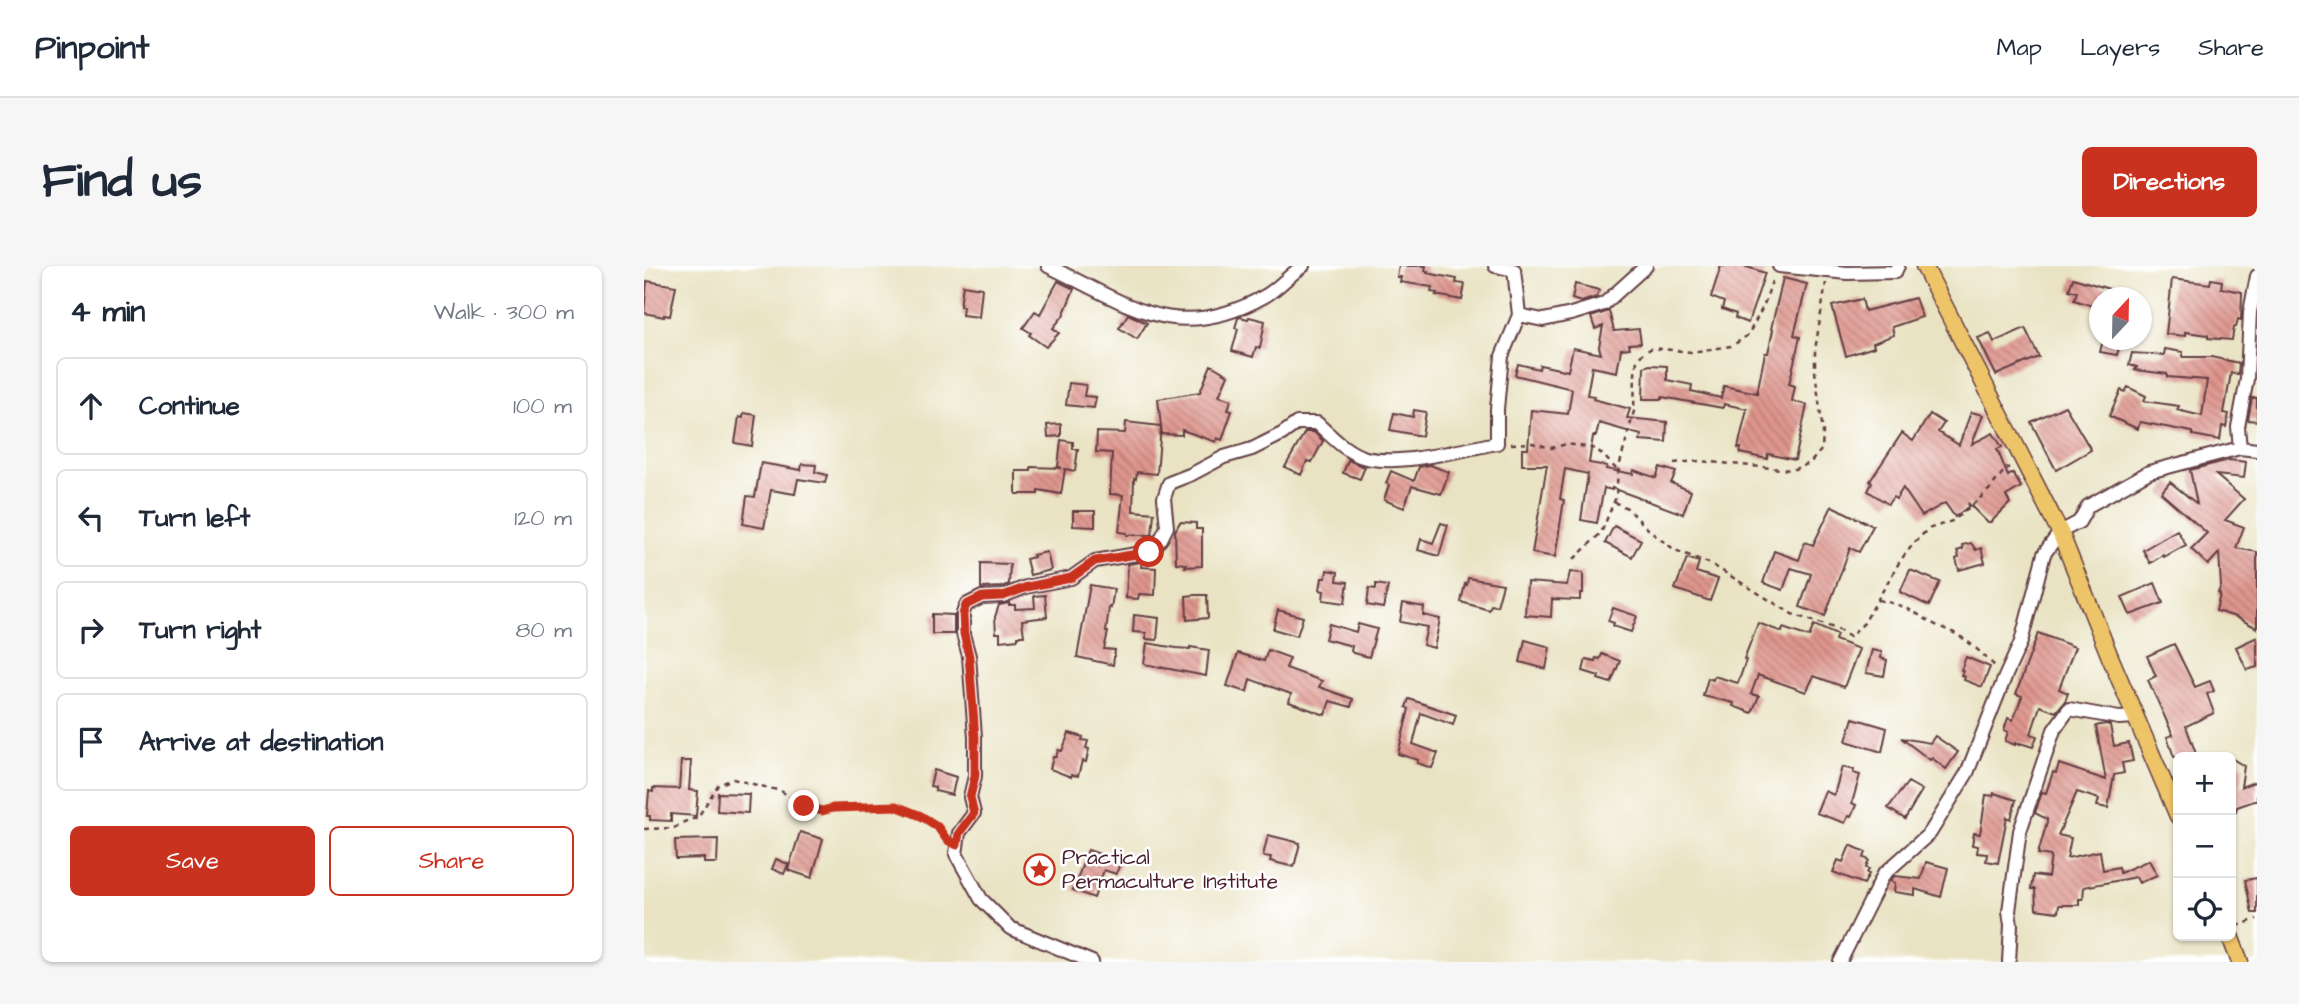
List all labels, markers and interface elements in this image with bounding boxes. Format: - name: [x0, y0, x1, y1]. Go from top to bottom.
- text: Pinpoint: [35, 25, 149, 71]
- text: Map: [1997, 31, 2042, 65]
- text: Layers: [2080, 31, 2160, 65]
- text: Share: [2198, 31, 2264, 65]
- button: Directions: [2082, 147, 2257, 217]
- text: Find us: [42, 148, 202, 216]
- north arrow: [2089, 287, 2152, 350]
- text: 4 min: [70, 291, 145, 333]
- text: Walk · 300 m: [433, 296, 574, 328]
- icon: ahead: [72, 387, 110, 425]
- text: Continue: [139, 388, 240, 424]
- text: 100 m: [513, 390, 572, 422]
- icon: left: [72, 499, 110, 537]
- text: Turn left: [139, 500, 250, 536]
- text: 120 m: [514, 502, 572, 534]
- route start: [1133, 536, 1164, 567]
- icon: right: [72, 611, 110, 649]
- text: Turn right: [139, 612, 261, 648]
- text: 80 m: [515, 614, 572, 646]
- icon: arrive: [72, 723, 110, 761]
- text: Arrive at destination: [139, 724, 384, 760]
- map controls: [2173, 752, 2236, 941]
- button: +: [2173, 752, 2236, 815]
- route end: [788, 790, 819, 821]
- button: −: [2173, 815, 2236, 878]
- button: Save: [70, 826, 315, 896]
- button: Share: [329, 826, 574, 896]
- place label: Practical Permaculture Institute: [1062, 843, 1278, 896]
- place icon: Practical Permaculture Institute: [1022, 852, 1056, 886]
- button: locate: [2173, 878, 2236, 941]

